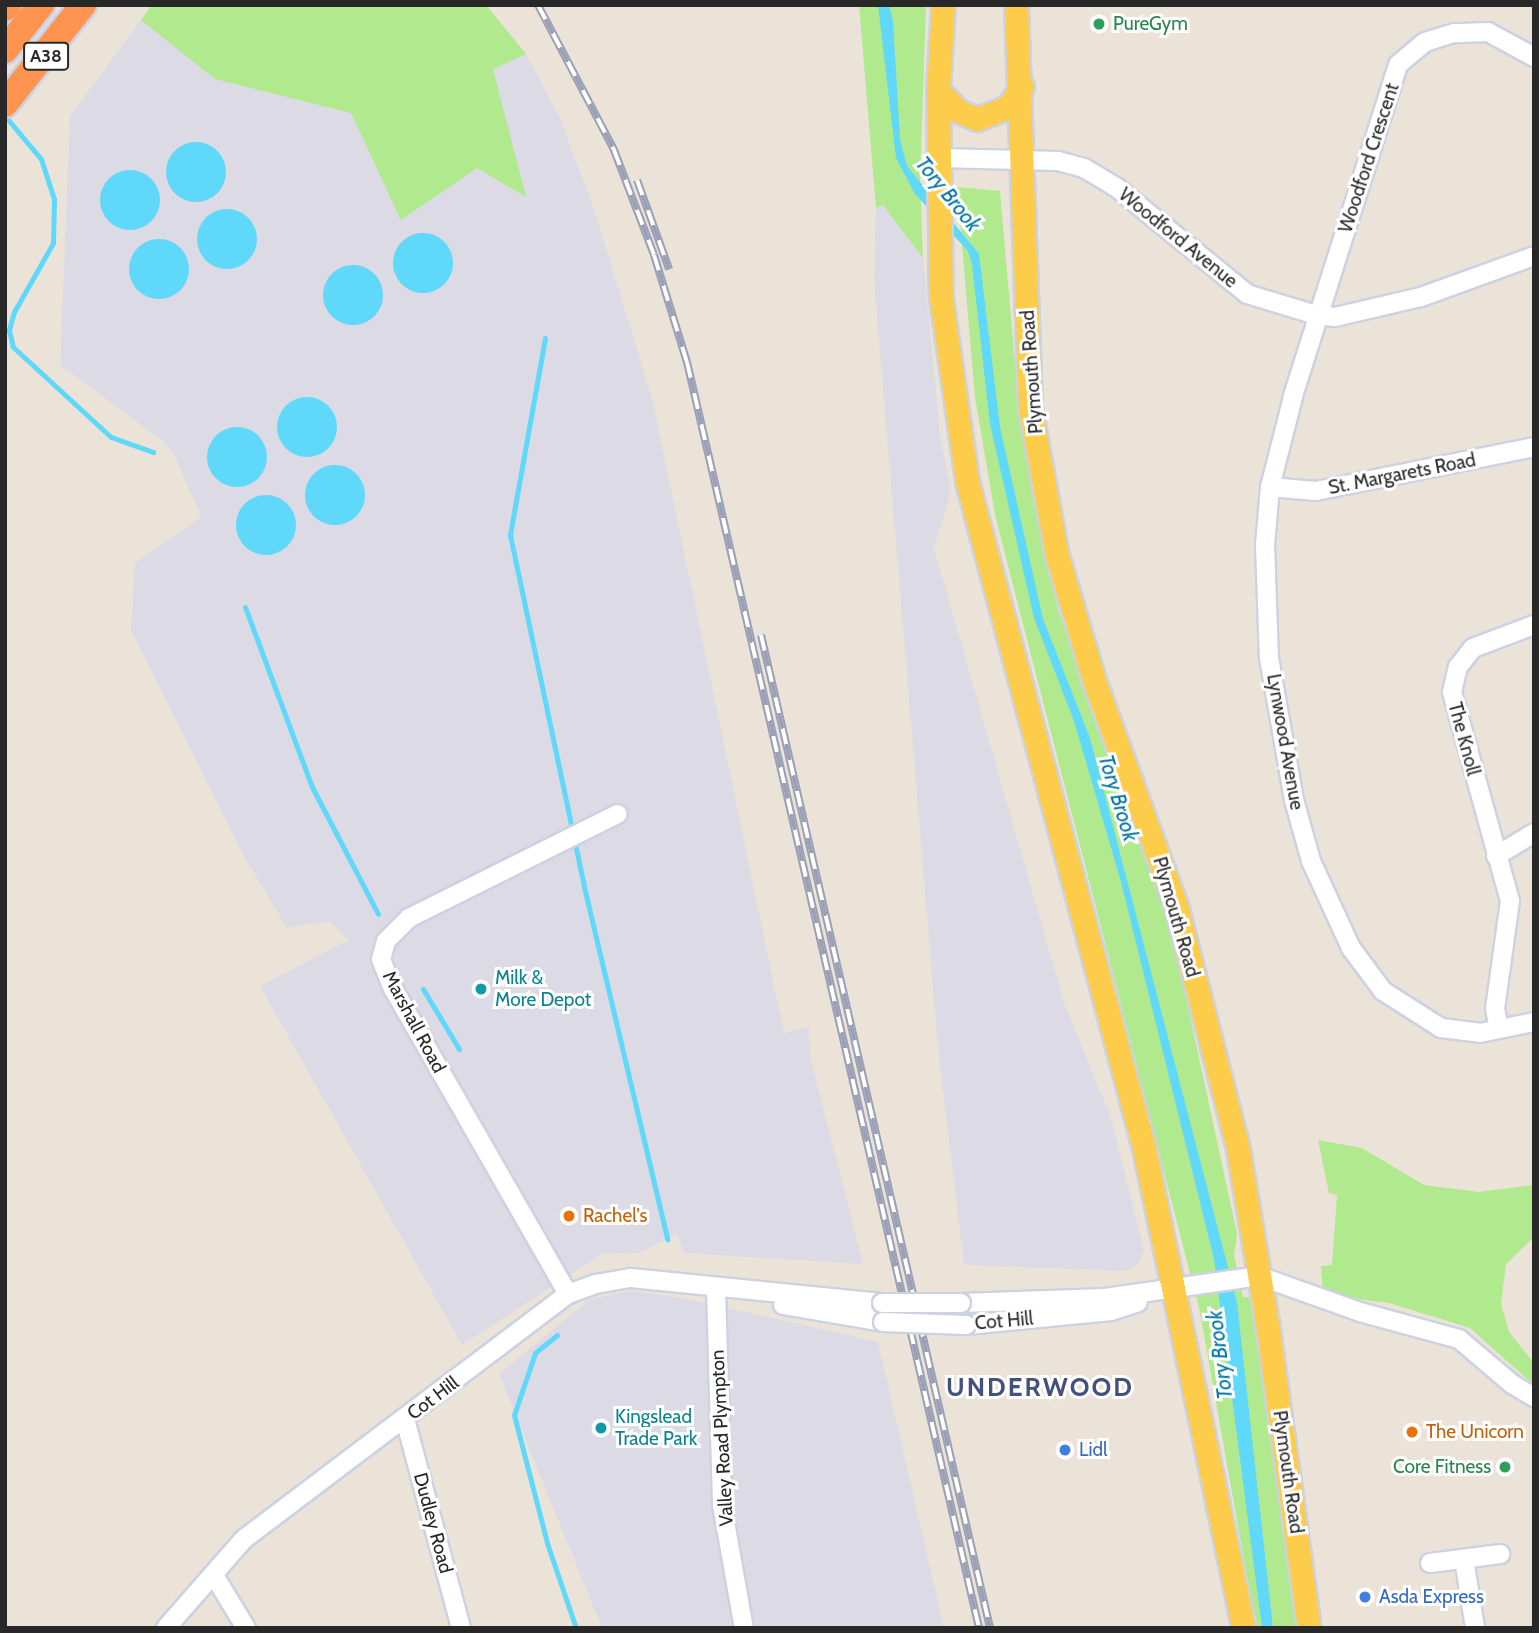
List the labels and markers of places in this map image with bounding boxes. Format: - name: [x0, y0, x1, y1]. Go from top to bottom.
- place label: PureGym: [1113, 13, 1188, 35]
- marker: PureGym: [1091, 16, 1107, 32]
- place label: Milk & More Depot: [495, 967, 591, 1011]
- marker: Milk & More Depot: [473, 981, 489, 997]
- place label: Rachel's: [583, 1205, 647, 1227]
- marker: Rachel's: [561, 1208, 577, 1224]
- place label: Kingslead Trade Park: [615, 1406, 697, 1450]
- marker: Kingslead Trade Park: [593, 1420, 609, 1436]
- place label: The Unicorn: [1426, 1421, 1524, 1443]
- marker: The Unicorn: [1404, 1424, 1420, 1440]
- place label: Lidl: [1079, 1439, 1108, 1461]
- marker: Lidl: [1057, 1442, 1073, 1458]
- place label: Core Fitness: [1393, 1456, 1491, 1478]
- marker: Core Fitness: [1497, 1459, 1513, 1475]
- place label: Asda Express: [1379, 1586, 1484, 1608]
- marker: Asda Express: [1357, 1589, 1373, 1605]

